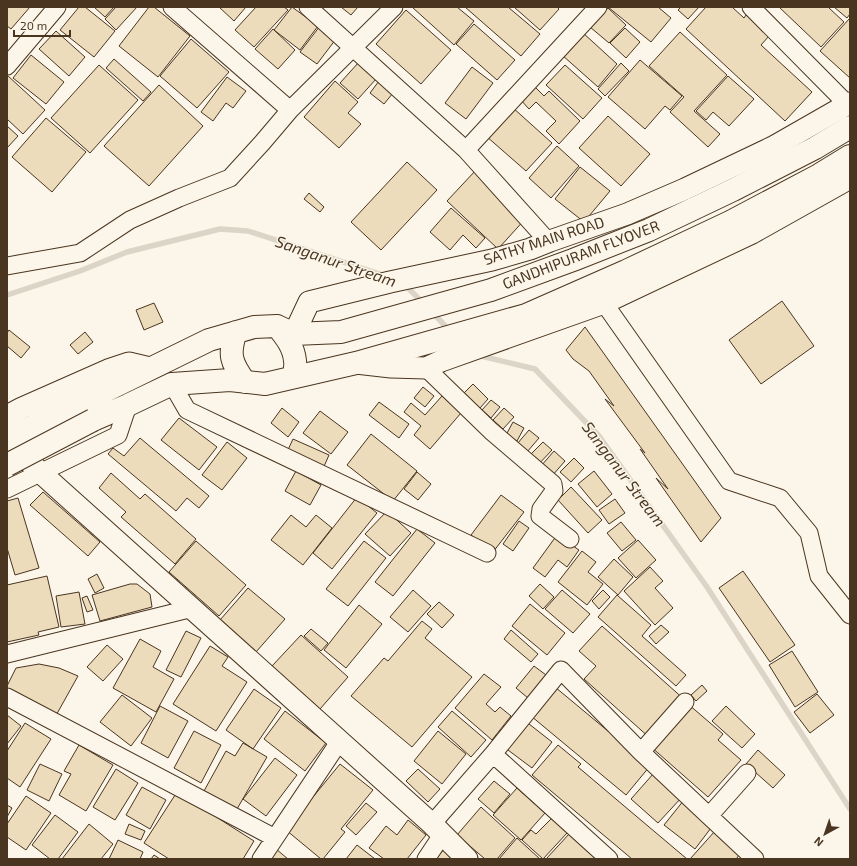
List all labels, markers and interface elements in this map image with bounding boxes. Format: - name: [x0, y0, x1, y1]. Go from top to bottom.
- scale bar: [14, 12, 70, 38]
- text: 20 m: [20, 18, 47, 32]
- street label: SATHY MAIN ROAD: [481, 212, 606, 268]
- street label: GANDHIPURAM FLYOVER: [500, 216, 662, 292]
- water label: Sanganur Stream: [273, 231, 399, 290]
- water label: Sanganur Stream: [579, 417, 670, 530]
- north arrow: [805, 814, 845, 854]
- text: N: [811, 834, 825, 850]

